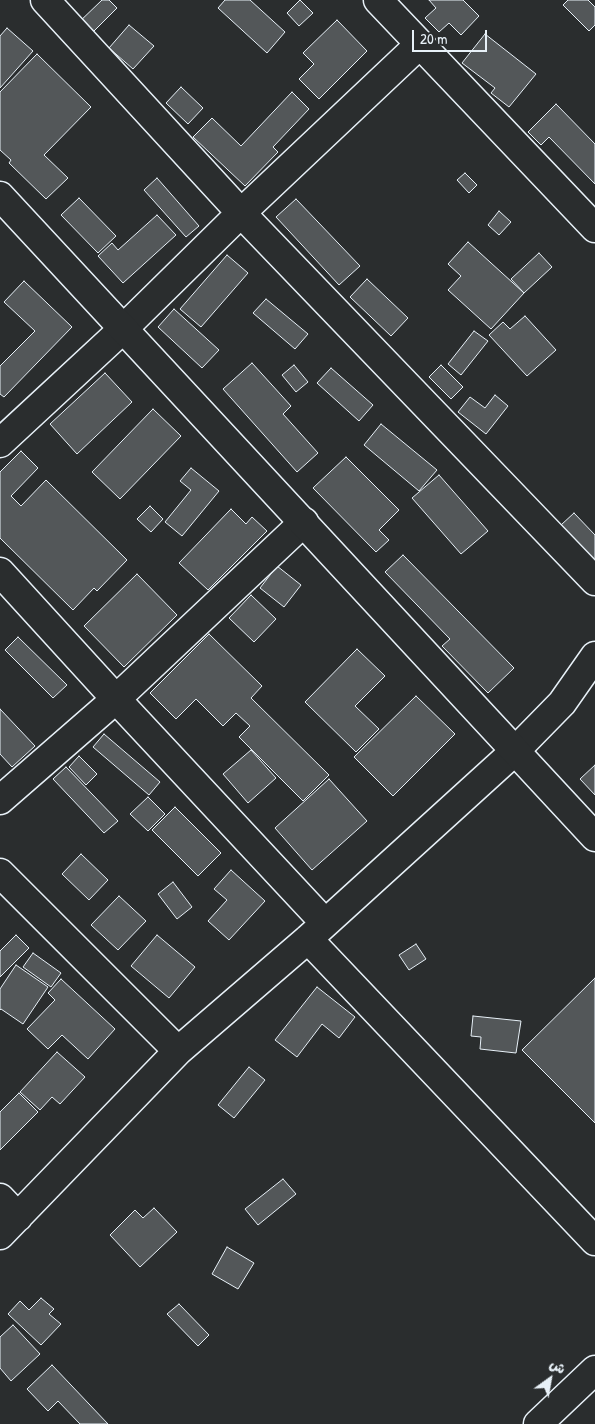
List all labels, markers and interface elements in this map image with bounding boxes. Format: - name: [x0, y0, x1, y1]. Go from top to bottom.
- scale bar: [415, 20, 490, 52]
- text: 20 m: [420, 28, 447, 49]
- north arrow: [525, 1354, 575, 1404]
- text: ش: [547, 1354, 570, 1378]

